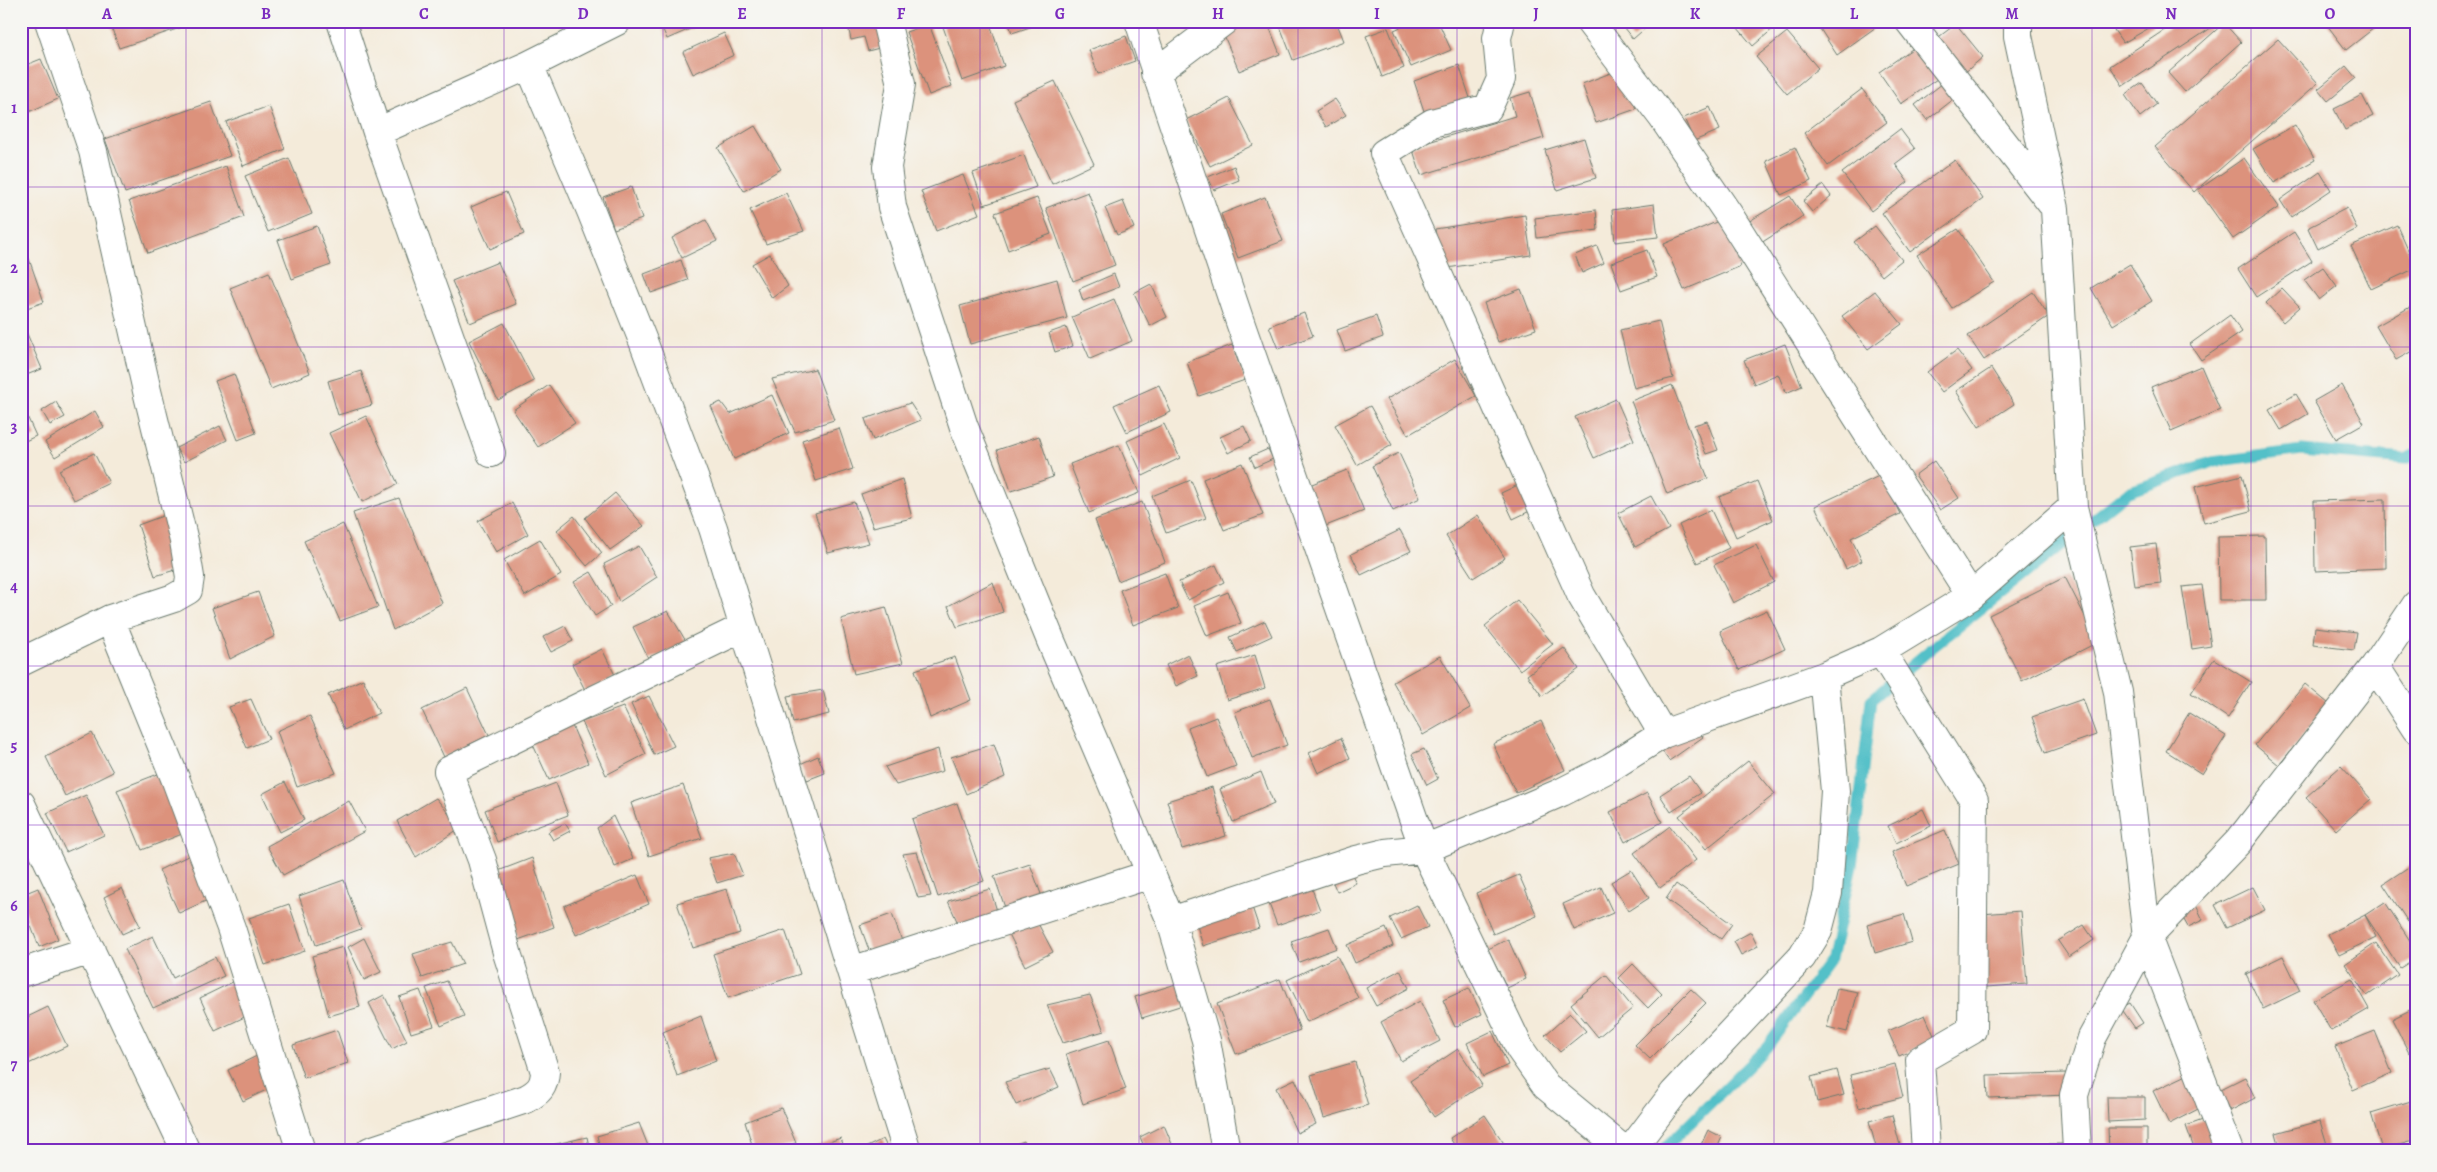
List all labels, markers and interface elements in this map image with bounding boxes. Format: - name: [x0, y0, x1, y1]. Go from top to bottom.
- text: A: [101, 3, 113, 25]
- text: B: [261, 3, 271, 25]
- text: C: [419, 3, 429, 25]
- text: D: [577, 3, 589, 25]
- text: E: [737, 3, 747, 25]
- text: F: [897, 3, 906, 25]
- text: G: [1055, 3, 1065, 25]
- text: H: [1212, 3, 1224, 25]
- text: I: [1374, 3, 1380, 25]
- text: J: [1533, 3, 1539, 25]
- text: K: [1690, 3, 1701, 25]
- text: L: [1850, 3, 1859, 25]
- text: M: [2005, 3, 2019, 25]
- text: N: [2165, 3, 2177, 25]
- text: O: [2325, 3, 2336, 25]
- text: 1: [11, 97, 17, 119]
- text: 2: [10, 257, 18, 279]
- text: 3: [11, 416, 18, 438]
- text: 4: [10, 576, 18, 598]
- text: 5: [11, 735, 18, 757]
- text: 6: [10, 895, 18, 917]
- text: 7: [11, 1054, 18, 1076]

